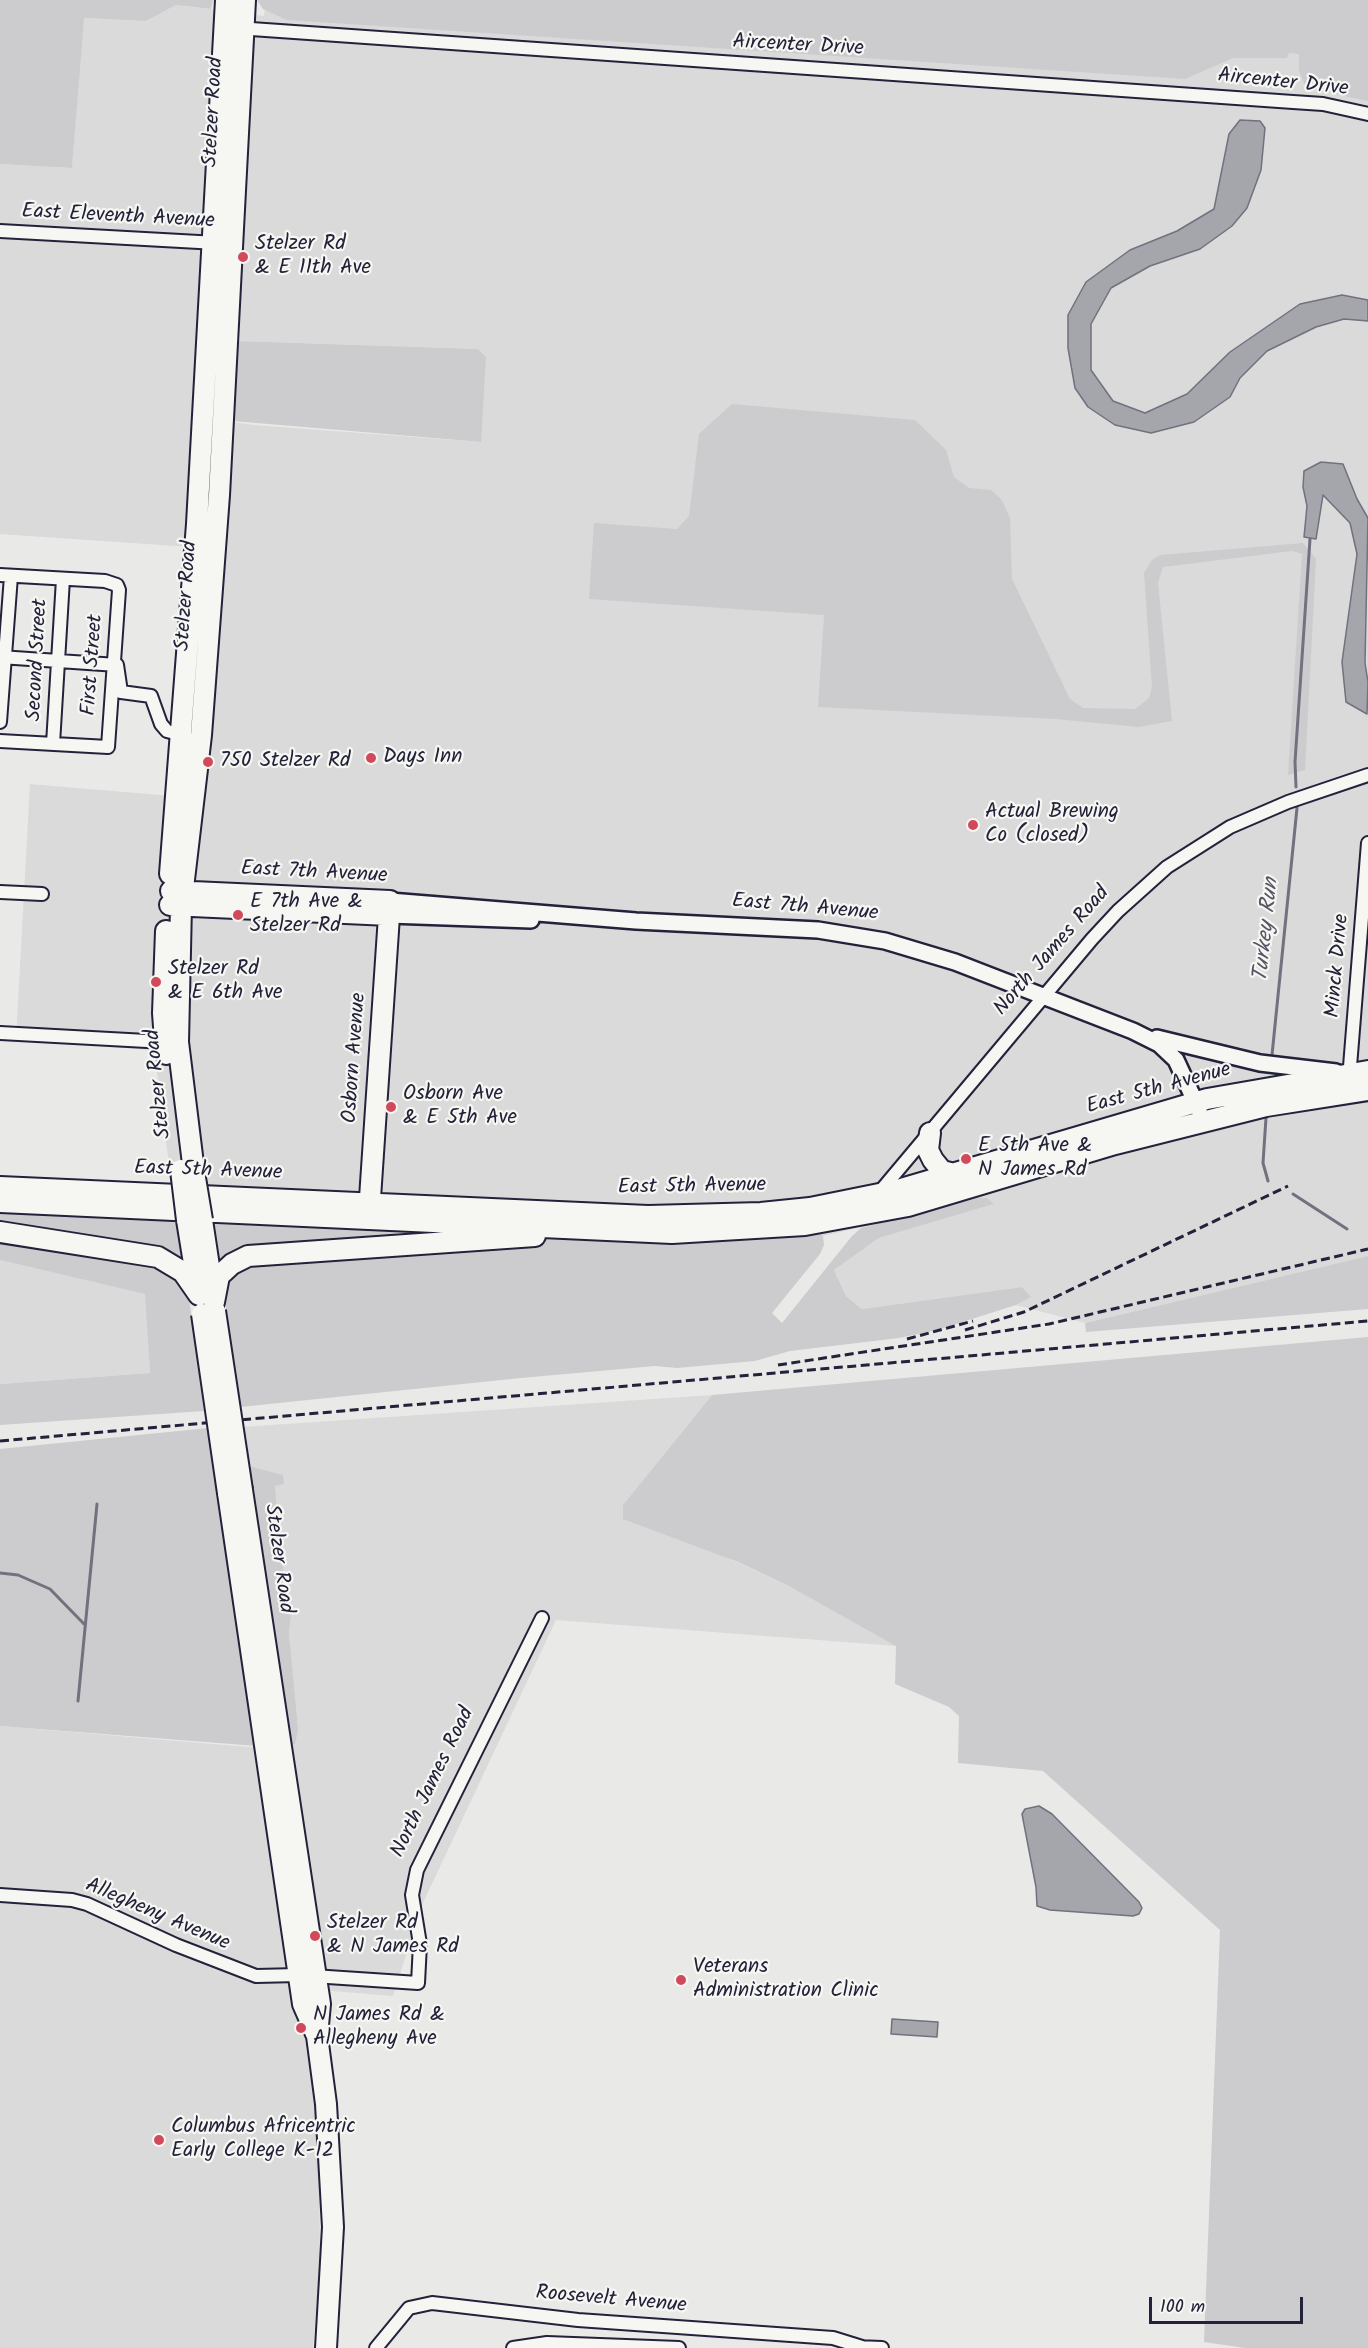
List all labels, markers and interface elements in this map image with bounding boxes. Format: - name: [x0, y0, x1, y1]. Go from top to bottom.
- street label: Aircenter Drive: [732, 31, 864, 63]
- street label: Stelzer Road: [200, 56, 230, 168]
- street label: Aircenter Drive: [1216, 65, 1350, 103]
- street label: East Eleventh Avenue: [21, 200, 215, 236]
- place label: Stelzer Rd & E 11th Ave: [255, 232, 371, 282]
- marker: Stelzer Rd & E 11th Ave: [236, 250, 250, 264]
- street label: Stelzer Road: [172, 540, 204, 652]
- street label: Second Street: [23, 598, 55, 722]
- street label: First Street: [78, 613, 110, 717]
- place label: Days Inn: [383, 745, 463, 771]
- place label: 750 Stelzer Rd: [220, 749, 351, 775]
- marker: Days Inn: [364, 751, 378, 765]
- marker: 750 Stelzer Rd: [201, 755, 215, 769]
- place label: Actual Brewing Co (closed): [985, 800, 1119, 850]
- marker: Actual Brewing Co (closed): [966, 818, 980, 832]
- street label: East 7th Avenue: [240, 858, 388, 890]
- water label: Turkey Run: [1249, 877, 1287, 983]
- street label: North James Road: [990, 882, 1116, 1022]
- place label: E 7th Ave & Stelzer Rd: [250, 890, 362, 940]
- street label: East 7th Avenue: [731, 890, 879, 928]
- marker: E 7th Ave & Stelzer Rd: [231, 908, 245, 922]
- street label: Minck Drive: [1322, 913, 1356, 1019]
- place label: Stelzer Rd & E 6th Ave: [168, 957, 282, 1007]
- marker: Stelzer Rd & E 6th Ave: [149, 975, 163, 989]
- street label: Osborn Avenue: [339, 992, 373, 1124]
- street label: Stelzer Road: [142, 1028, 178, 1140]
- street label: East 5th Avenue: [1084, 1059, 1234, 1121]
- place label: Osborn Ave & E 5th Ave: [403, 1082, 517, 1132]
- marker: Osborn Ave & E 5th Ave: [384, 1100, 398, 1114]
- place label: E 5th Ave & N James Rd: [978, 1134, 1092, 1184]
- marker: E 5th Ave & N James Rd: [959, 1152, 973, 1166]
- street label: East 5th Avenue: [133, 1157, 283, 1187]
- street label: East 5th Avenue: [618, 1174, 766, 1202]
- street label: Stelzer Road: [257, 1503, 297, 1615]
- street label: North James Road: [387, 1704, 481, 1862]
- street label: Allegheny Avenue: [81, 1874, 233, 1958]
- place label: Stelzer Rd & N James Rd: [327, 1911, 459, 1961]
- marker: Stelzer Rd & N James Rd: [308, 1929, 322, 1943]
- place label: Veterans Administration Clinic: [693, 1955, 879, 2005]
- marker: Veterans Administration Clinic: [674, 1973, 688, 1987]
- place label: N James Rd & Allegheny Ave: [313, 2003, 445, 2053]
- marker: N James Rd & Allegheny Ave: [294, 2021, 308, 2035]
- place label: Columbus Africentric Early College K-12: [171, 2115, 356, 2165]
- marker: Columbus Africentric Early College K-12: [152, 2133, 166, 2147]
- street label: Roosevelt Avenue: [534, 2282, 688, 2320]
- scale bar: [1152, 2285, 1306, 2323]
- text: 100 m: [1160, 2293, 1205, 2322]

